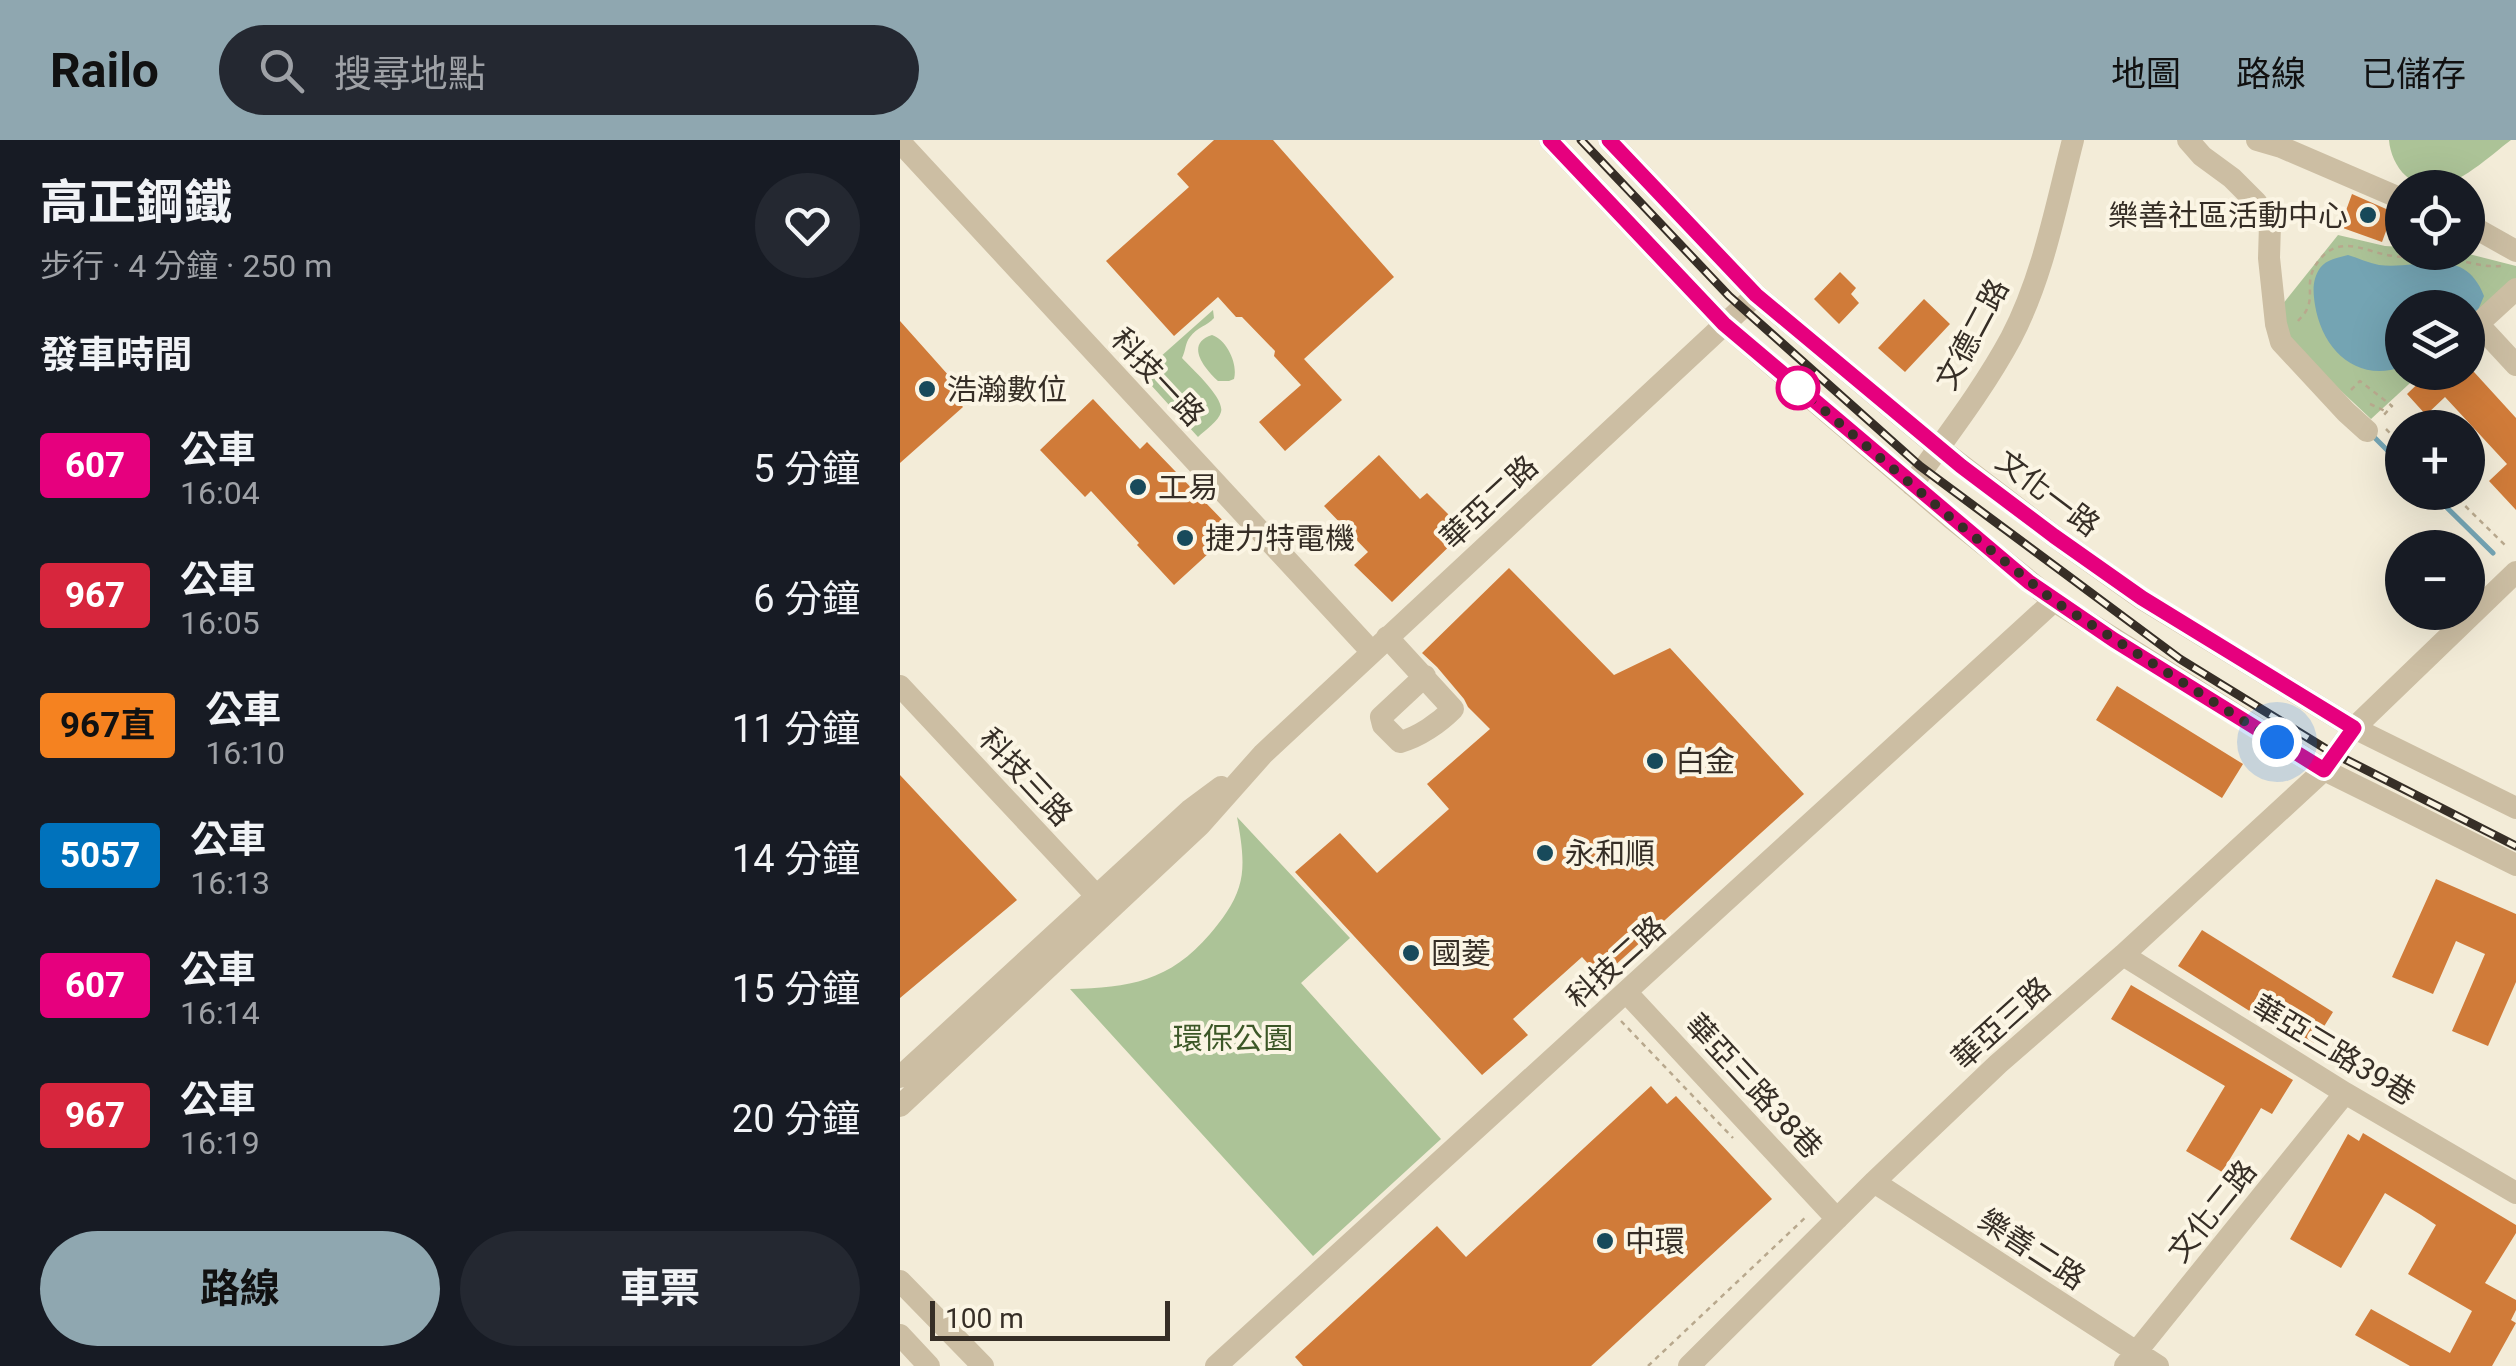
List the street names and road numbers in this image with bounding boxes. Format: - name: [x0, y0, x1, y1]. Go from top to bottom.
- street label: 文德二路: [1928, 273, 2016, 395]
- street label: 科技一路: [1104, 321, 1212, 433]
- street label: 文化一路: [1990, 443, 2106, 543]
- street label: 華亞二路: [1433, 448, 1545, 556]
- street label: 科技三路: [972, 721, 1080, 833]
- street label: 科技二路: [1560, 909, 1672, 1015]
- street label: 華亞三路: [1945, 970, 2057, 1076]
- street label: 華亞三路39巷: [2246, 988, 2422, 1112]
- street label: 華亞三路38巷: [1679, 1007, 1829, 1165]
- street label: 文化二路: [2161, 1153, 2263, 1269]
- street label: 樂善二路: [1972, 1202, 2092, 1296]

